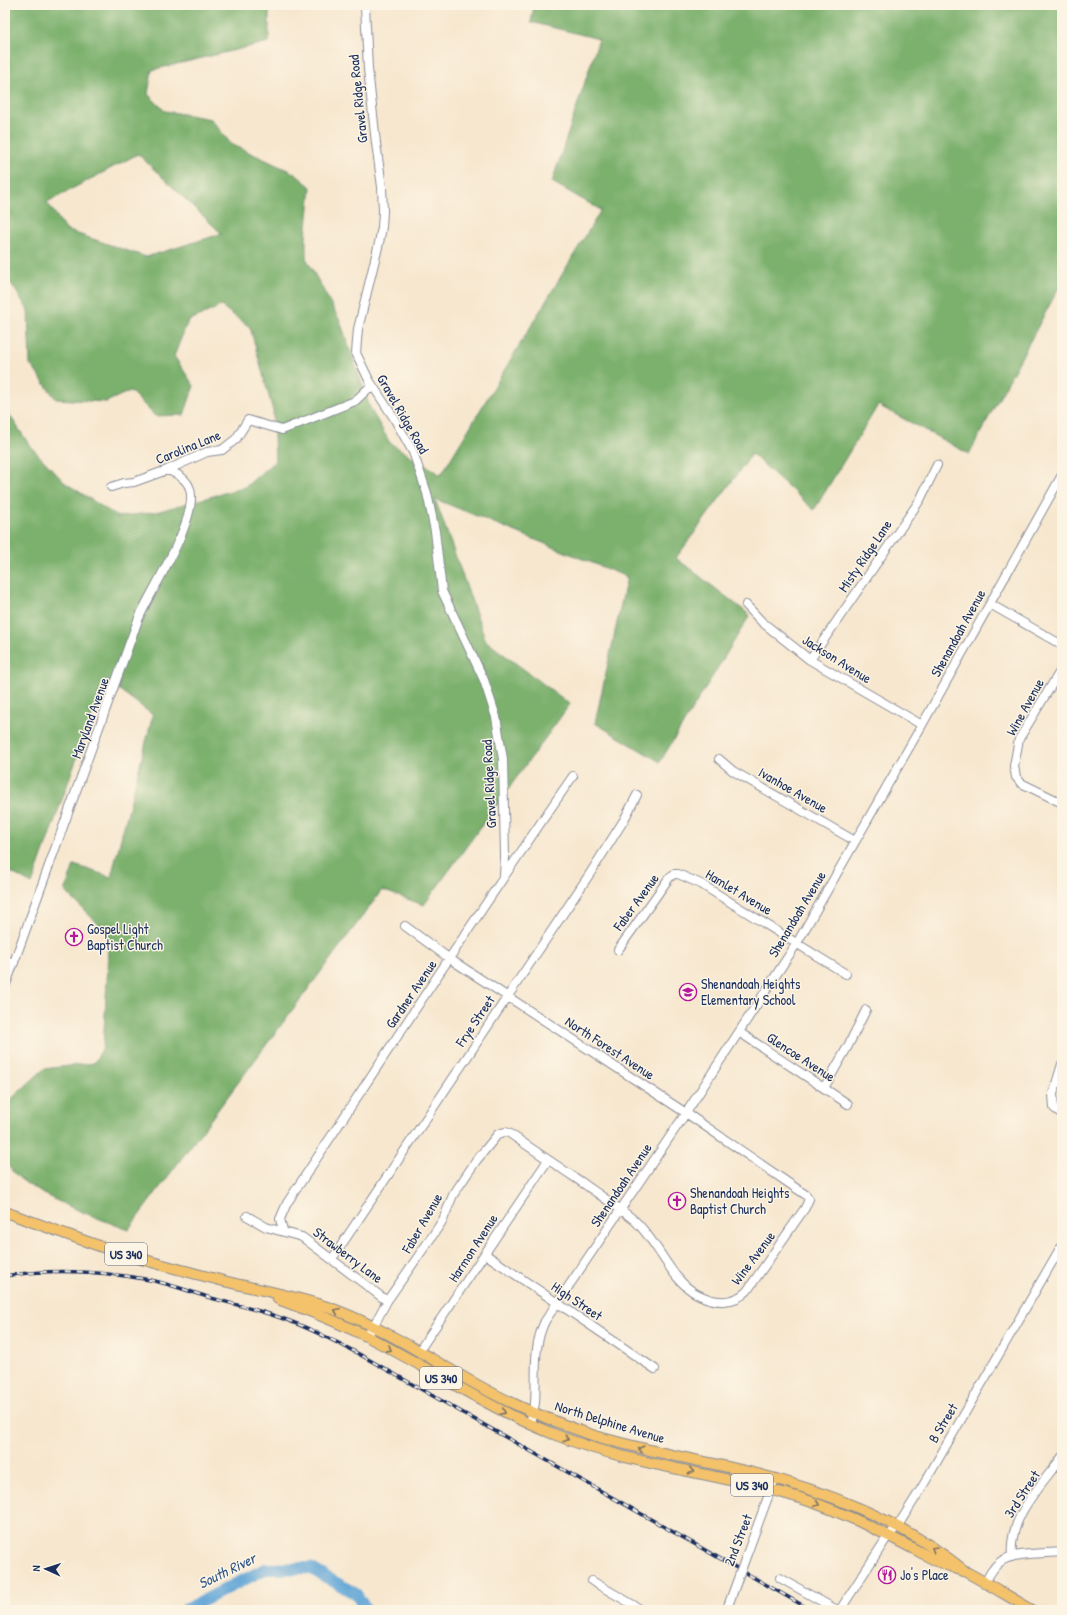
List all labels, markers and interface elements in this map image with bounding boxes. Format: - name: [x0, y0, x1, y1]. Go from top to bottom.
- street label: Gravel Ridge Road: [343, 53, 373, 144]
- street label: Gravel Ridge Road: [372, 371, 434, 458]
- street label: Carolina Lane: [152, 425, 224, 468]
- street label: Misty Ridge Lane: [833, 515, 897, 596]
- street label: Shenandoah Avenue: [926, 585, 990, 680]
- street label: Jackson Avenue: [799, 630, 876, 688]
- street label: Maryland Avenue: [66, 674, 114, 761]
- street label: Wine Avenue: [1001, 674, 1048, 739]
- street label: Gravel Ridge Road: [477, 739, 501, 829]
- street label: Ivanhoe Avenue: [755, 762, 832, 817]
- street label: Hamlet Avenue: [702, 864, 776, 919]
- street label: Shenandoah Avenue: [763, 867, 830, 960]
- street label: Faber Avenue: [608, 869, 663, 935]
- place label: Gospel Light Baptist Church: [87, 919, 163, 955]
- church icon: Gospel Light Baptist Church: [64, 927, 84, 947]
- street label: Gardner Avenue: [381, 955, 441, 1032]
- place label: Shenandoah Heights Elementary School: [701, 974, 800, 1010]
- school or university icon: Shenandoah Heights Elementary School: [678, 982, 698, 1002]
- street label: Frye Street: [450, 991, 500, 1051]
- street label: North Forest Avenue: [562, 1012, 659, 1084]
- street label: Glencoe Avenue: [764, 1027, 839, 1086]
- street label: Shenandoah Avenue: [586, 1139, 656, 1230]
- place label: Shenandoah Heights Baptist Church: [690, 1183, 789, 1219]
- street label: Faber Avenue: [396, 1189, 447, 1257]
- church icon: Shenandoah Heights Baptist Church: [667, 1191, 687, 1211]
- street label: Harmon Avenue: [443, 1210, 502, 1285]
- street label: Strawberry Lane: [309, 1222, 387, 1288]
- street label: Wine Avenue: [726, 1227, 779, 1288]
- road number: US 340: [105, 1243, 147, 1265]
- street label: High Street: [548, 1277, 607, 1325]
- one-way arrow: [334, 1308, 341, 1316]
- one-way arrow: [385, 1344, 392, 1352]
- road number: US 340: [420, 1367, 462, 1389]
- street label: North Delphine Avenue: [553, 1396, 668, 1448]
- street label: B Street: [923, 1399, 962, 1446]
- one-way arrow: [498, 1407, 506, 1415]
- one-way arrow: [562, 1434, 569, 1442]
- one-way arrow: [638, 1445, 644, 1453]
- street label: 3rd Street: [999, 1466, 1044, 1521]
- one-way arrow: [688, 1467, 695, 1475]
- road number: US 340: [731, 1474, 773, 1496]
- one-way arrow: [813, 1500, 820, 1508]
- street label: 2nd Street: [719, 1511, 756, 1569]
- one-way arrow: [931, 1546, 938, 1553]
- water label: South River: [194, 1547, 261, 1594]
- north arrow: [26, 1549, 66, 1589]
- text: N: [29, 1565, 43, 1572]
- restaurant icon: Jo's Place: [877, 1565, 897, 1585]
- place label: Jo's Place: [900, 1565, 949, 1584]

